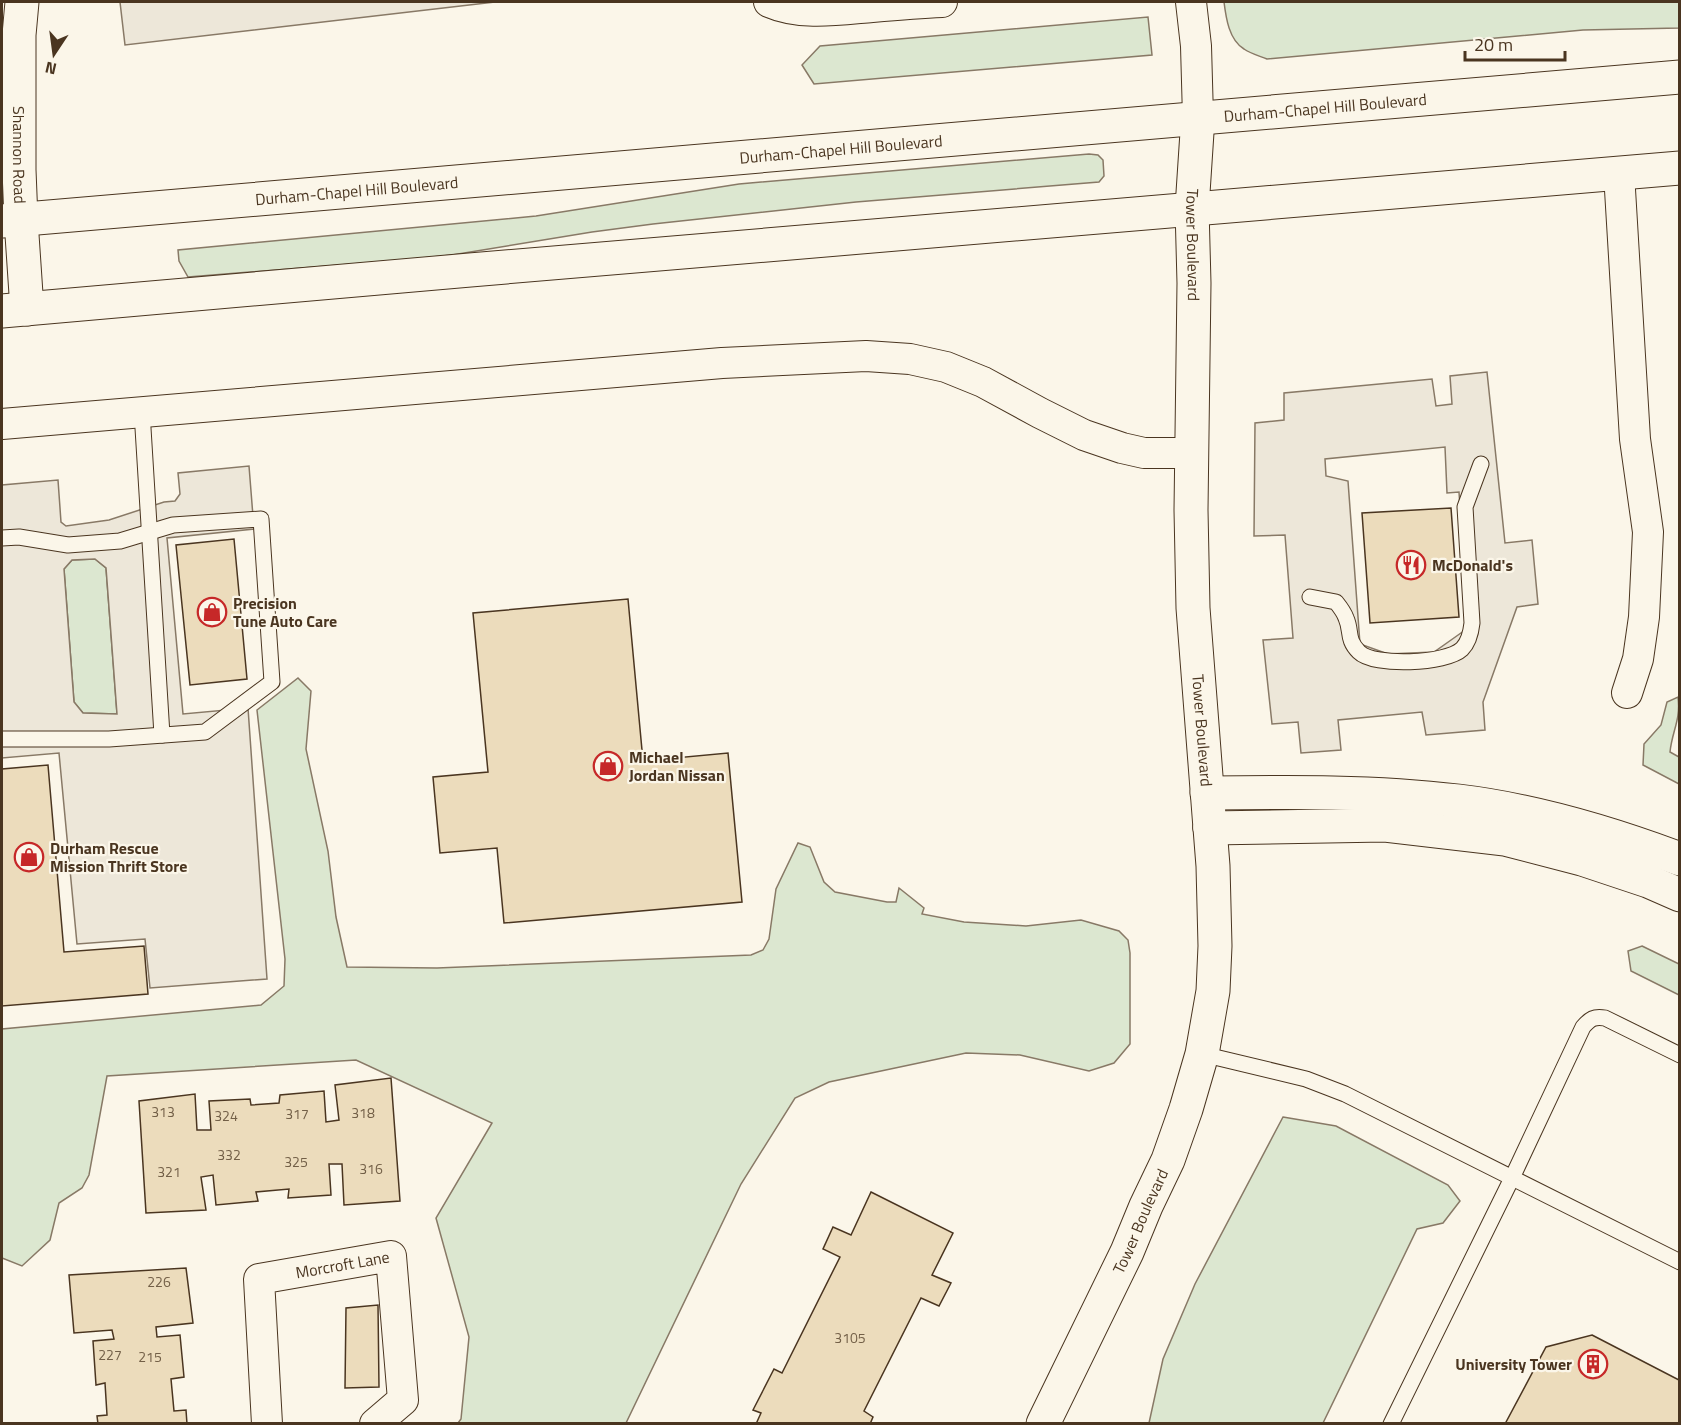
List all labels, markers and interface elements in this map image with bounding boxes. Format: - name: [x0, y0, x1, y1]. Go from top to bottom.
- north arrow: [24, 24, 84, 84]
- scale bar: [1465, 24, 1566, 62]
- text: 20 m: [1474, 31, 1513, 58]
- text: N: [43, 56, 59, 82]
- street label: Durham-Chapel Hill Boulevard: [1223, 87, 1428, 128]
- street label: Shannon Road: [7, 106, 32, 204]
- street label: Durham-Chapel Hill Boulevard: [738, 128, 943, 170]
- street label: Durham-Chapel Hill Boulevard: [254, 170, 459, 211]
- street label: Tower Boulevard: [1180, 188, 1206, 301]
- restaurant icon: McDonald's: [1395, 549, 1427, 581]
- place label: McDonald's: [1432, 553, 1513, 577]
- place label: Precision Tune Auto Care: [233, 591, 337, 633]
- shop icon: Precision Tune Auto Care: [196, 596, 228, 628]
- street label: Tower Boulevard: [1186, 673, 1219, 787]
- place label: Michael Jordan Nissan: [629, 745, 725, 787]
- shop icon: Michael Jordan Nissan: [592, 750, 624, 782]
- place label: Durham Rescue Mission Thrift Store: [50, 836, 187, 878]
- shop icon: Durham Rescue Mission Thrift Store: [13, 841, 45, 873]
- house number: 313: [151, 1101, 175, 1122]
- house number: 318: [351, 1102, 375, 1123]
- house number: 317: [285, 1103, 309, 1124]
- house number: 324: [214, 1105, 238, 1126]
- house number: 332: [217, 1144, 241, 1165]
- house number: 325: [284, 1151, 308, 1172]
- house number: 316: [359, 1158, 383, 1179]
- house number: 321: [157, 1161, 181, 1182]
- street label: Tower Boulevard: [1106, 1165, 1174, 1278]
- street label: Morcroft Lane: [294, 1244, 391, 1284]
- house number: 226: [147, 1271, 171, 1292]
- house number: 3105: [834, 1327, 866, 1348]
- house number: 227: [98, 1344, 122, 1365]
- house number: 215: [138, 1346, 162, 1367]
- building icon: University Tower: [1577, 1348, 1609, 1380]
- place label: University Tower: [1455, 1352, 1572, 1376]

